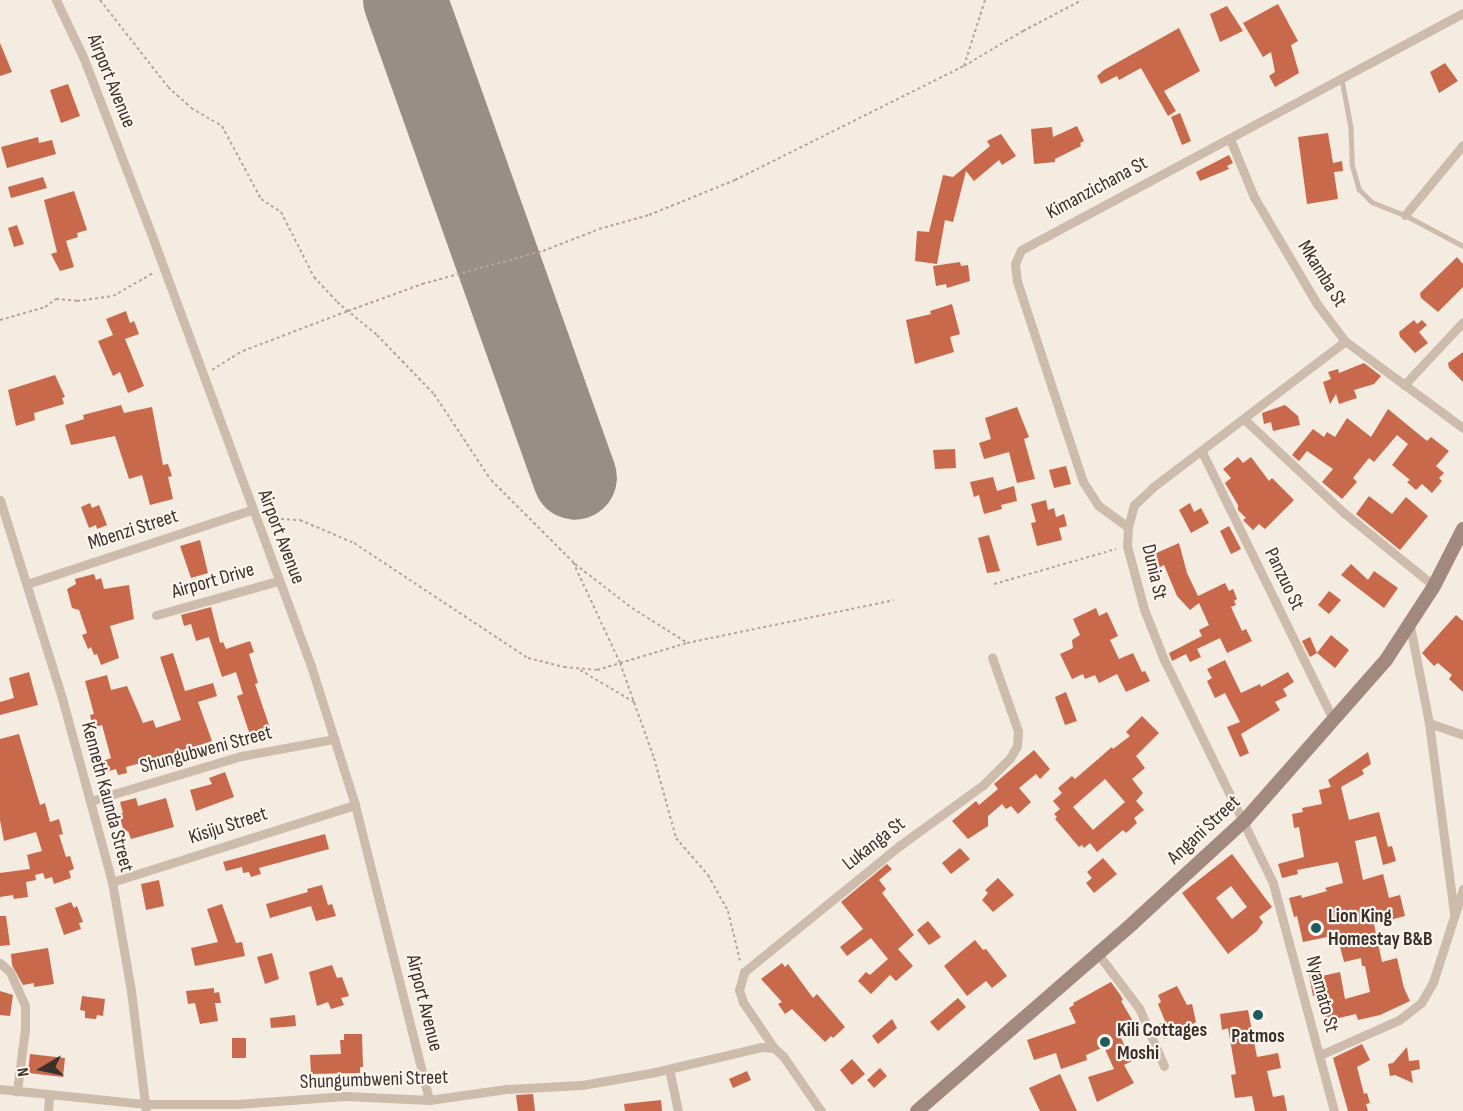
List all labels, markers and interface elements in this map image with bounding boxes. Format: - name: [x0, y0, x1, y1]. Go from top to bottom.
- street label: Airport Avenue: [81, 31, 141, 131]
- street label: Kimanzichana St: [1042, 151, 1152, 225]
- street label: Mkamba St: [1292, 236, 1352, 312]
- street label: Airport Avenue: [252, 487, 310, 587]
- street label: Mbenzi Street: [85, 504, 181, 556]
- street label: Dunia St: [1136, 542, 1172, 602]
- street label: Panzuo St: [1259, 544, 1309, 614]
- street label: Airport Drive: [169, 558, 257, 604]
- street label: Kenneth Kaunda Street: [75, 719, 139, 875]
- street label: Shungubweni Street: [137, 721, 275, 779]
- street label: Angani Street: [1163, 790, 1245, 870]
- street label: Kisiju Street: [186, 802, 270, 850]
- street label: Lukanga St: [838, 812, 910, 876]
- place label: Lion King Homestay B&B: [1328, 904, 1433, 951]
- marker: Lion King Homestay B&B: [1309, 921, 1323, 935]
- street label: Airport Avenue: [400, 952, 448, 1054]
- street label: Nyamato St: [1300, 953, 1344, 1035]
- marker: Patmos: [1251, 1008, 1265, 1022]
- place label: Kili Cottages Moshi: [1117, 1018, 1207, 1065]
- place label: Patmos: [1231, 1024, 1285, 1048]
- marker: Kili Cottages Moshi: [1098, 1035, 1112, 1049]
- north arrow: [12, 1039, 72, 1099]
- street label: Shungumbweni Street: [299, 1065, 449, 1095]
- text: N: [14, 1066, 34, 1078]

